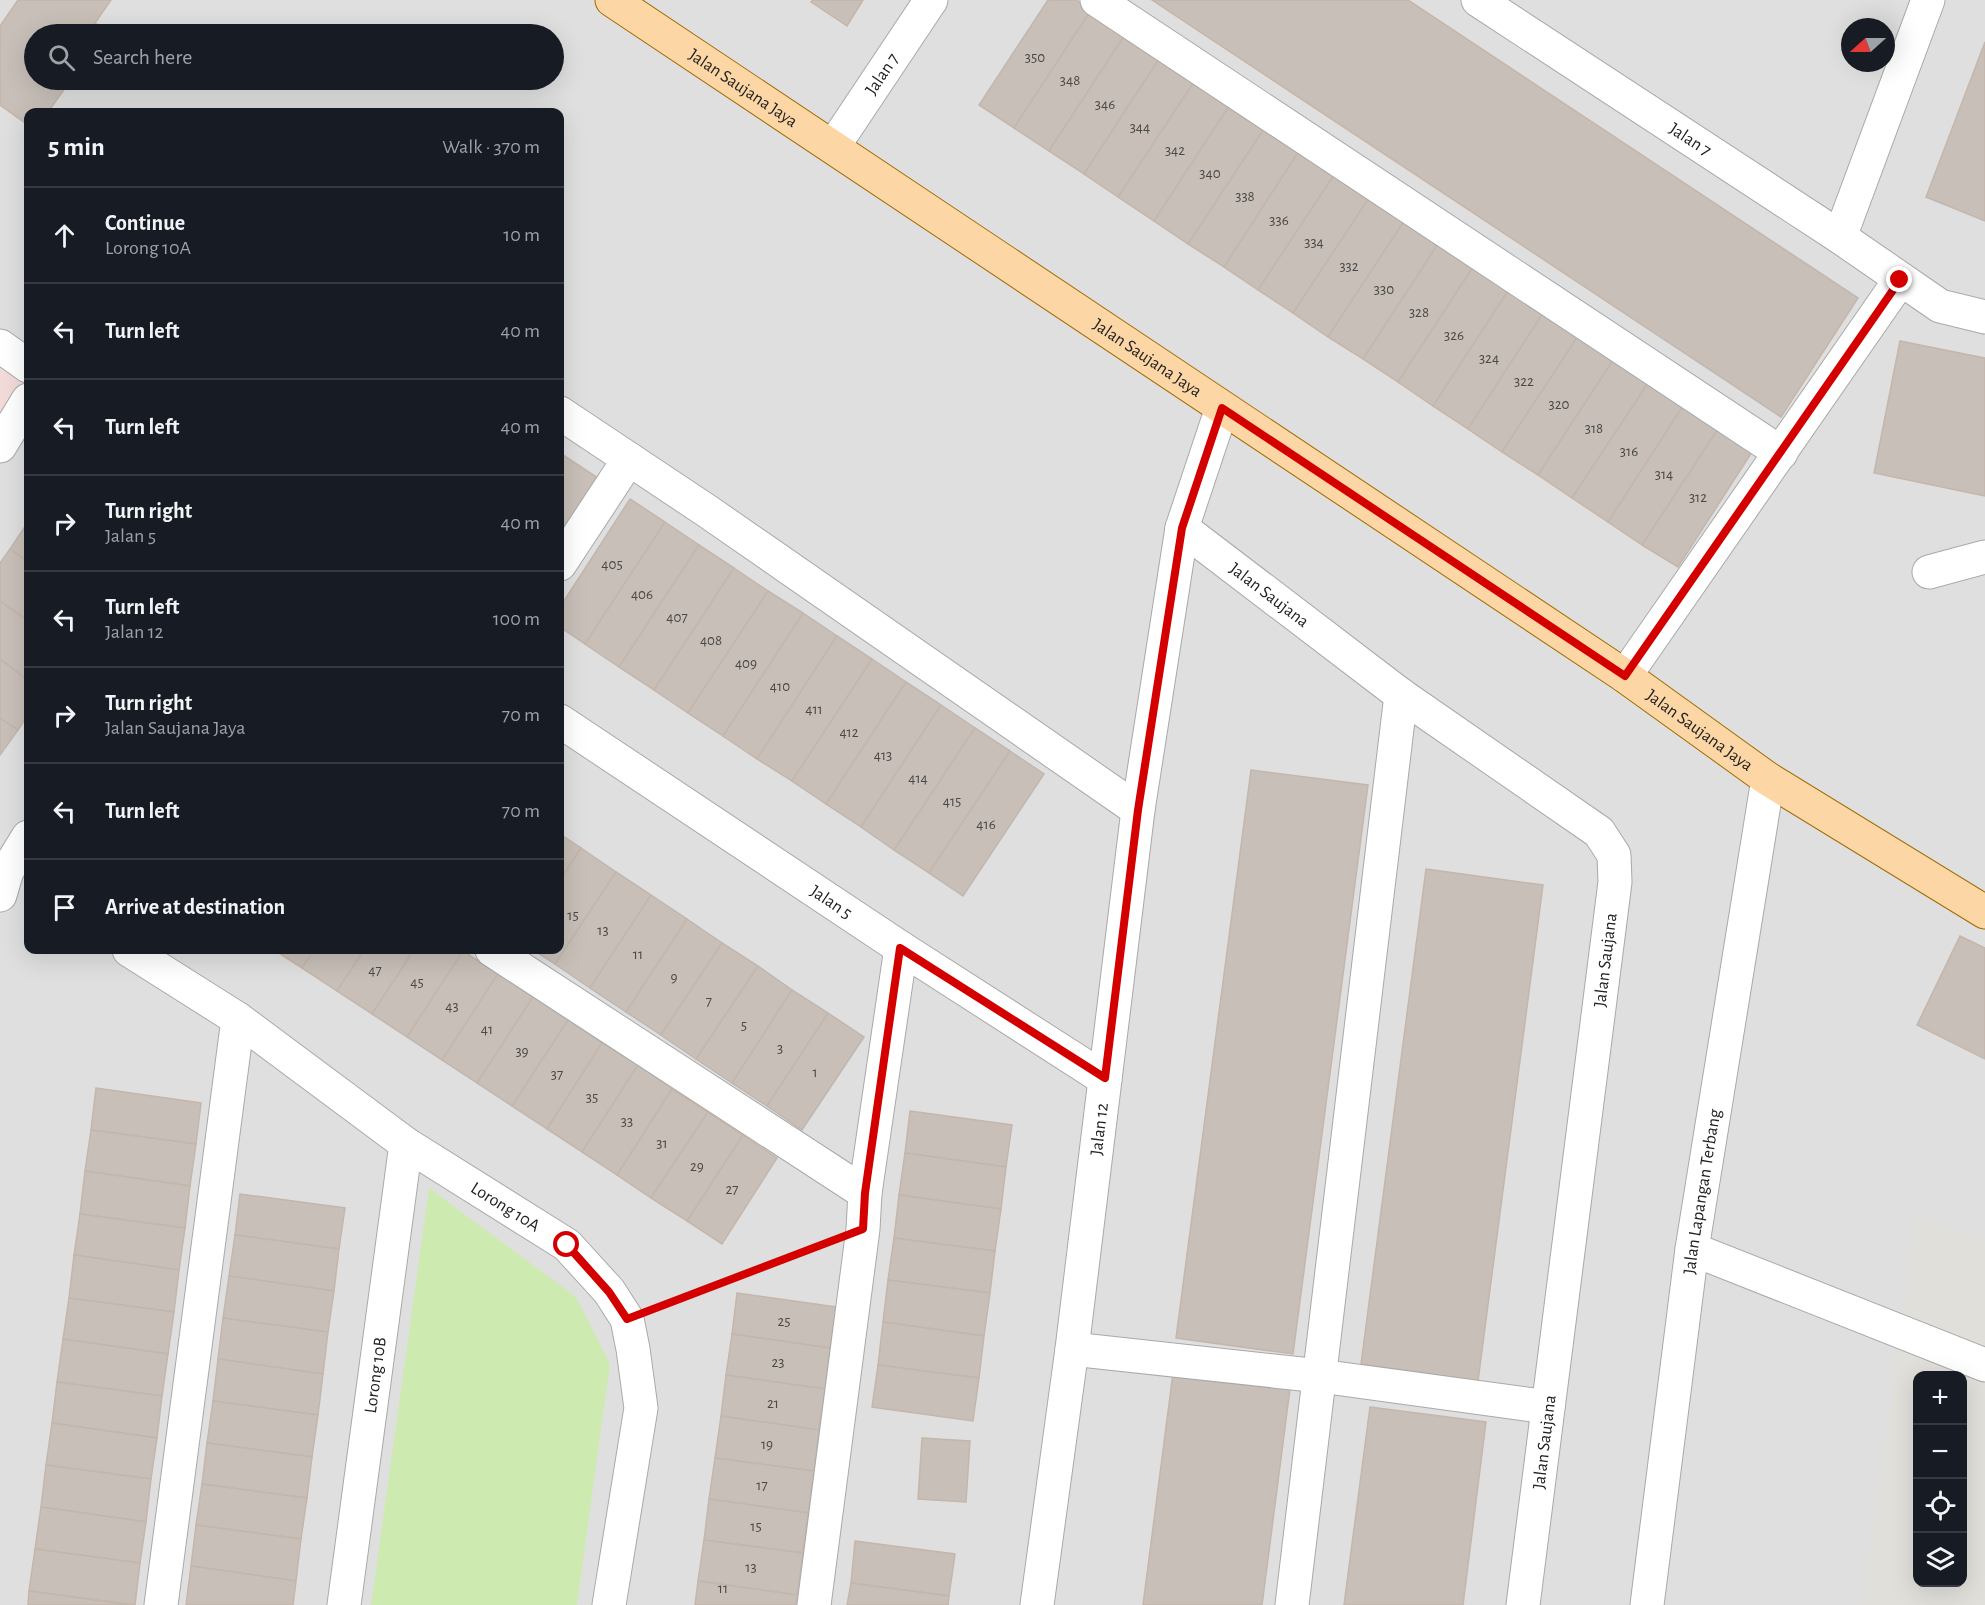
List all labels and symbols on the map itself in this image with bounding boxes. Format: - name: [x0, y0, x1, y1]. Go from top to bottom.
- north arrow: [1841, 18, 1895, 72]
- street label: Jalan Saujana Jaya: [685, 46, 801, 131]
- street label: Jalan 7: [862, 50, 903, 98]
- house number: 350: [1025, 50, 1045, 65]
- house number: 348: [1060, 73, 1080, 88]
- house number: 346: [1095, 97, 1115, 112]
- house number: 344: [1130, 120, 1150, 135]
- street label: Jalan 7: [1666, 120, 1714, 160]
- house number: 342: [1165, 143, 1185, 158]
- house number: 340: [1199, 166, 1221, 181]
- house number: 338: [1235, 189, 1255, 204]
- house number: 336: [1269, 213, 1289, 228]
- house number: 334: [1304, 235, 1324, 250]
- house number: 332: [1339, 259, 1359, 274]
- route end: [1886, 266, 1912, 292]
- house number: 330: [1374, 282, 1394, 297]
- house number: 328: [1409, 305, 1429, 320]
- street label: Jalan Saujana Jaya: [1089, 316, 1205, 401]
- house number: 326: [1444, 328, 1464, 343]
- house number: 324: [1479, 351, 1499, 366]
- house number: 322: [1514, 374, 1534, 389]
- house number: 320: [1549, 397, 1570, 412]
- house number: 318: [1585, 421, 1603, 436]
- house number: 316: [1620, 444, 1638, 459]
- house number: 314: [1655, 467, 1673, 482]
- house number: 312: [1689, 490, 1707, 505]
- house number: 405: [601, 557, 623, 572]
- street label: Jalan Saujana: [1226, 560, 1312, 631]
- house number: 406: [631, 587, 653, 602]
- house number: 407: [666, 610, 688, 625]
- house number: 408: [700, 633, 722, 648]
- house number: 409: [735, 656, 757, 671]
- house number: 410: [770, 679, 790, 694]
- street label: Jalan Saujana Jaya: [1643, 686, 1756, 775]
- house number: 411: [805, 702, 823, 717]
- house number: 412: [839, 725, 859, 740]
- house number: 413: [874, 748, 892, 763]
- house number: 414: [908, 771, 928, 786]
- house number: 415: [943, 794, 961, 809]
- house number: 416: [976, 817, 996, 832]
- street label: Jalan 5: [807, 882, 855, 923]
- house number: 15: [567, 908, 579, 923]
- street label: Jalan Saujana: [1591, 912, 1621, 1008]
- house number: 13: [597, 923, 609, 938]
- house number: 11: [633, 947, 643, 962]
- house number: 47: [368, 963, 382, 978]
- house number: 9: [670, 970, 678, 985]
- house number: 45: [410, 975, 424, 990]
- house number: 7: [706, 994, 712, 1009]
- house number: 43: [445, 999, 459, 1014]
- house number: 5: [741, 1018, 747, 1033]
- house number: 41: [481, 1022, 493, 1037]
- house number: 3: [777, 1041, 783, 1056]
- house number: 39: [515, 1044, 529, 1059]
- house number: 1: [812, 1065, 818, 1080]
- house number: 37: [551, 1067, 563, 1082]
- house number: 35: [586, 1090, 598, 1105]
- street label: Jalan 12: [1088, 1102, 1112, 1156]
- street label: Jalan Lapangan Terbang: [1681, 1108, 1725, 1275]
- house number: 33: [621, 1114, 633, 1129]
- house number: 31: [656, 1136, 668, 1151]
- house number: 29: [690, 1159, 704, 1174]
- street label: Lorong 10A: [467, 1179, 543, 1236]
- house number: 27: [725, 1182, 739, 1197]
- route start: [553, 1231, 579, 1257]
- house number: 25: [777, 1314, 791, 1329]
- street label: Lorong 10B: [362, 1336, 390, 1414]
- house number: 23: [771, 1355, 785, 1370]
- street label: Jalan Saujana: [1530, 1394, 1560, 1490]
- house number: 21: [767, 1396, 779, 1411]
- house number: 19: [761, 1437, 773, 1452]
- house number: 17: [756, 1478, 768, 1493]
- house number: 15: [750, 1519, 762, 1534]
- house number: 13: [745, 1560, 757, 1575]
- house number: 11: [718, 1581, 728, 1596]

